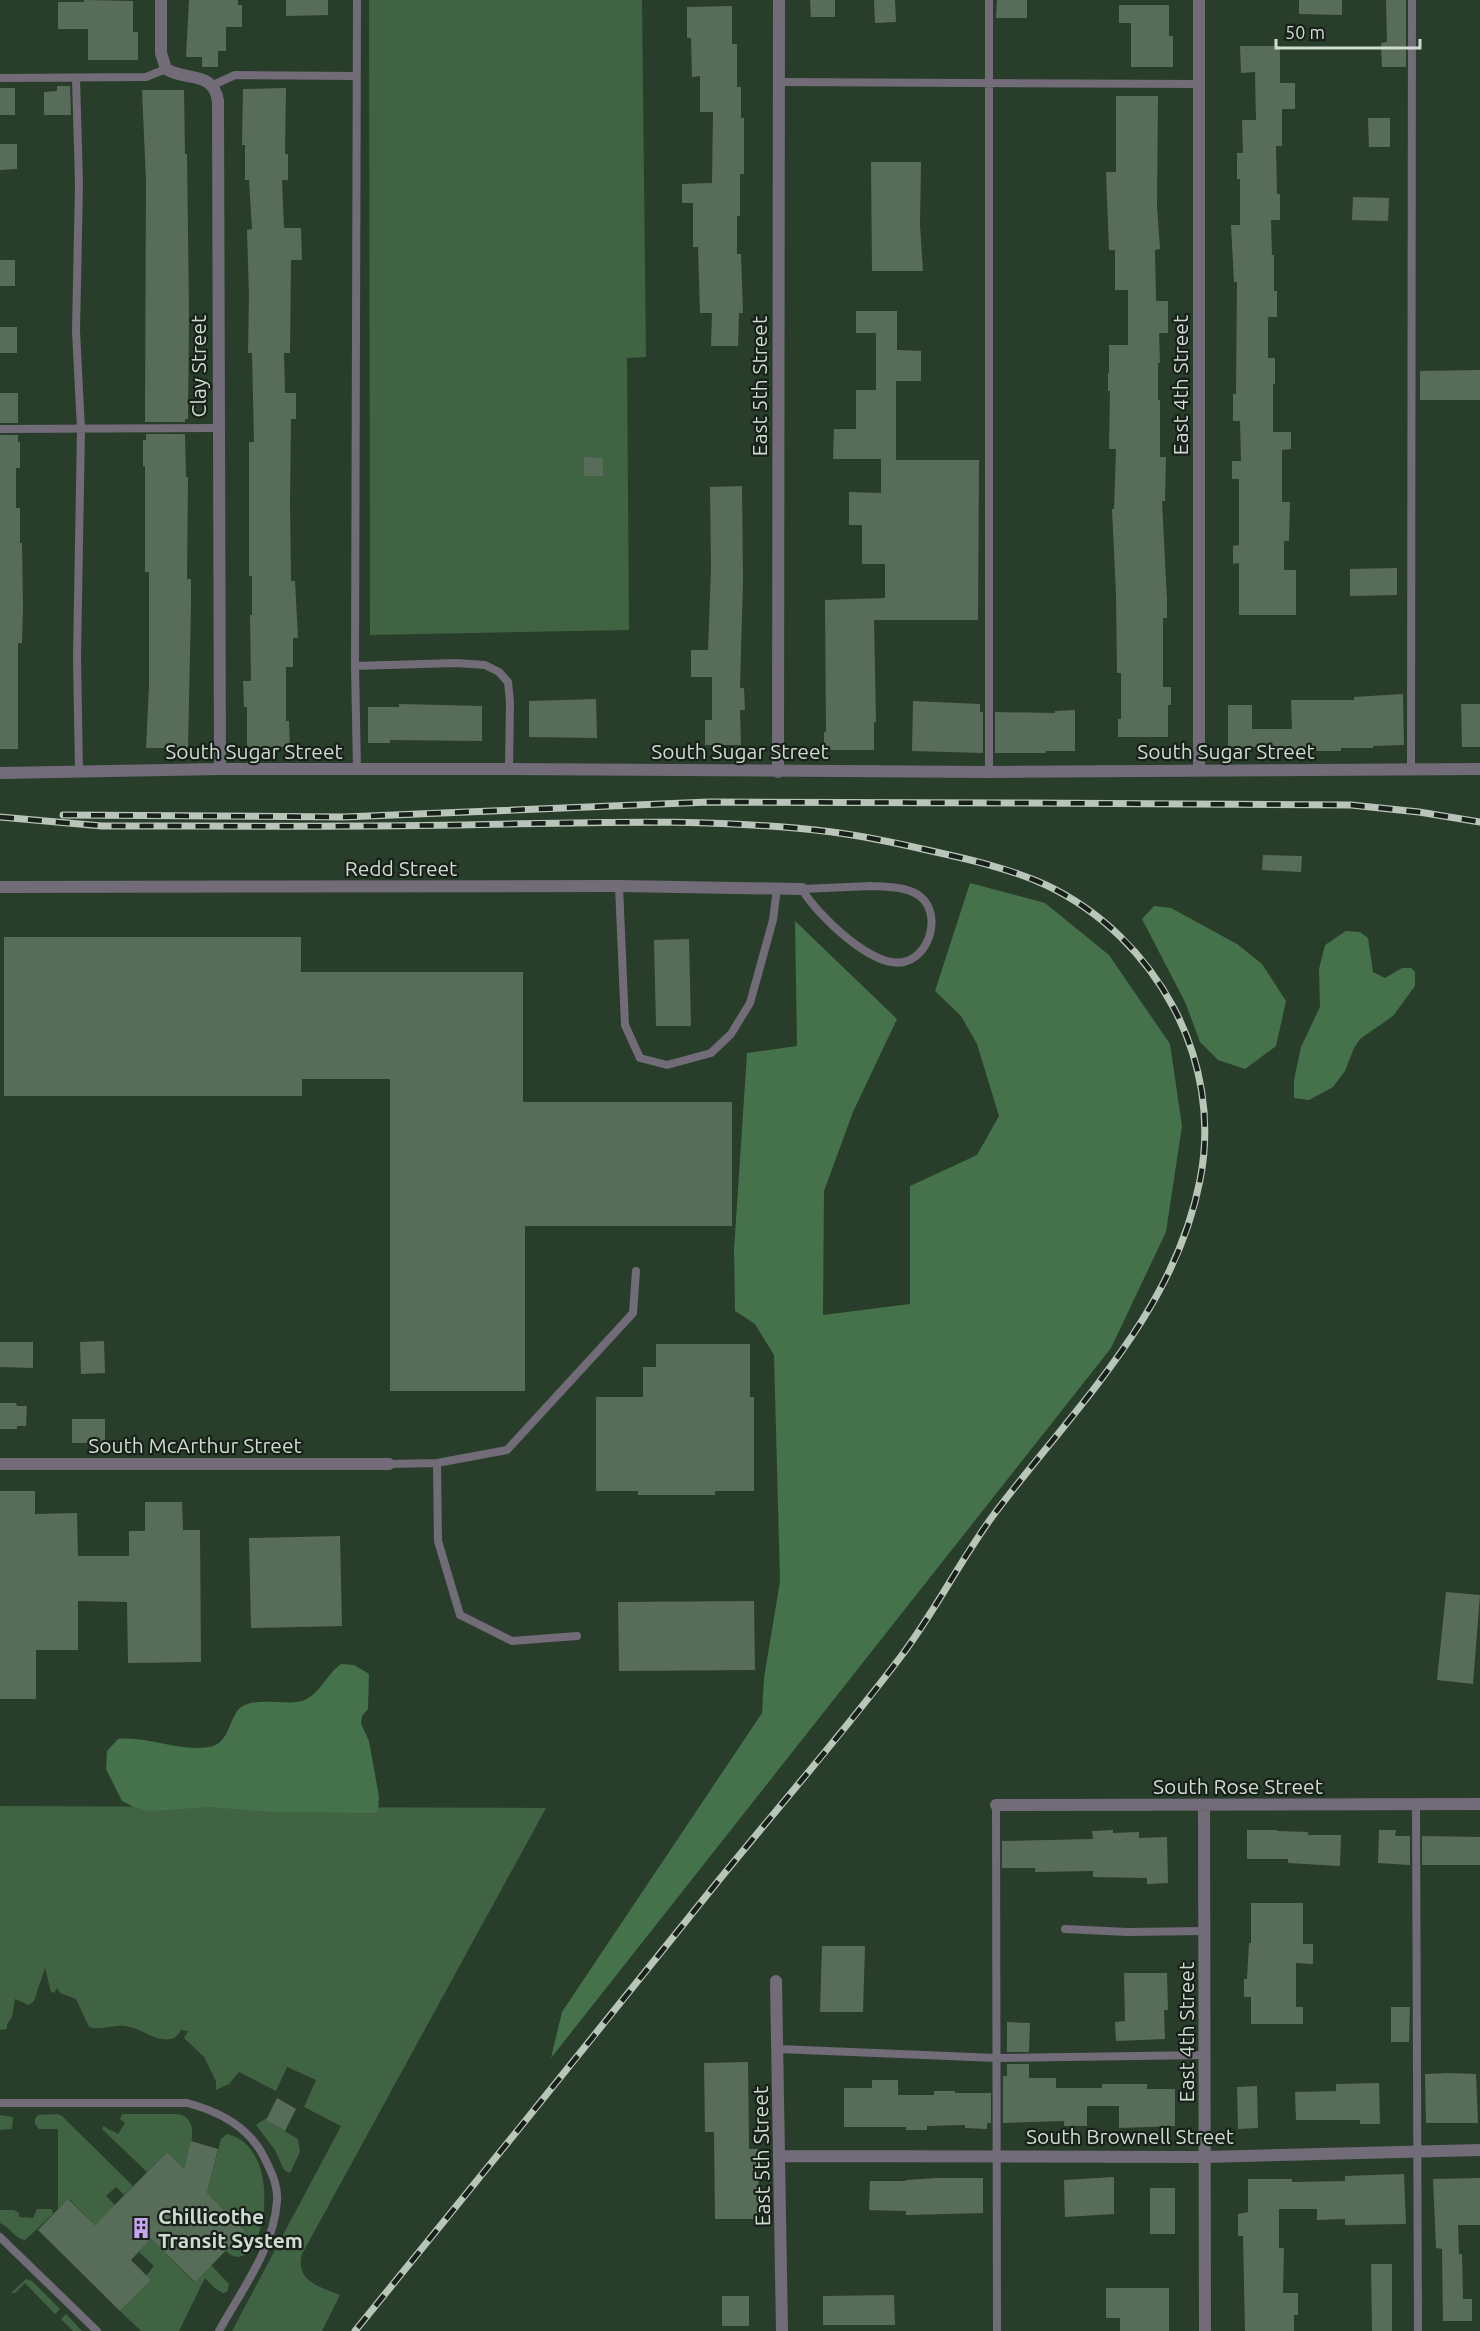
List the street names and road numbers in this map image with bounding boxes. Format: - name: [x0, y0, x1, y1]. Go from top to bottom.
- street label: Clay Street: [186, 315, 210, 417]
- street label: East 4th Street: [1168, 315, 1192, 455]
- street label: East 5th Street: [747, 316, 771, 456]
- street label: South Sugar Street: [165, 739, 343, 763]
- street label: South Sugar Street: [651, 739, 829, 763]
- street label: South Sugar Street: [1137, 739, 1315, 763]
- street label: Redd Street: [345, 856, 457, 880]
- street label: South McArthur Street: [88, 1433, 302, 1457]
- street label: South Rose Street: [1153, 1774, 1323, 1798]
- street label: East 4th Street: [1174, 1962, 1198, 2102]
- street label: East 5th Street: [748, 2086, 774, 2226]
- street label: South Brownell Street: [1026, 2124, 1234, 2148]

